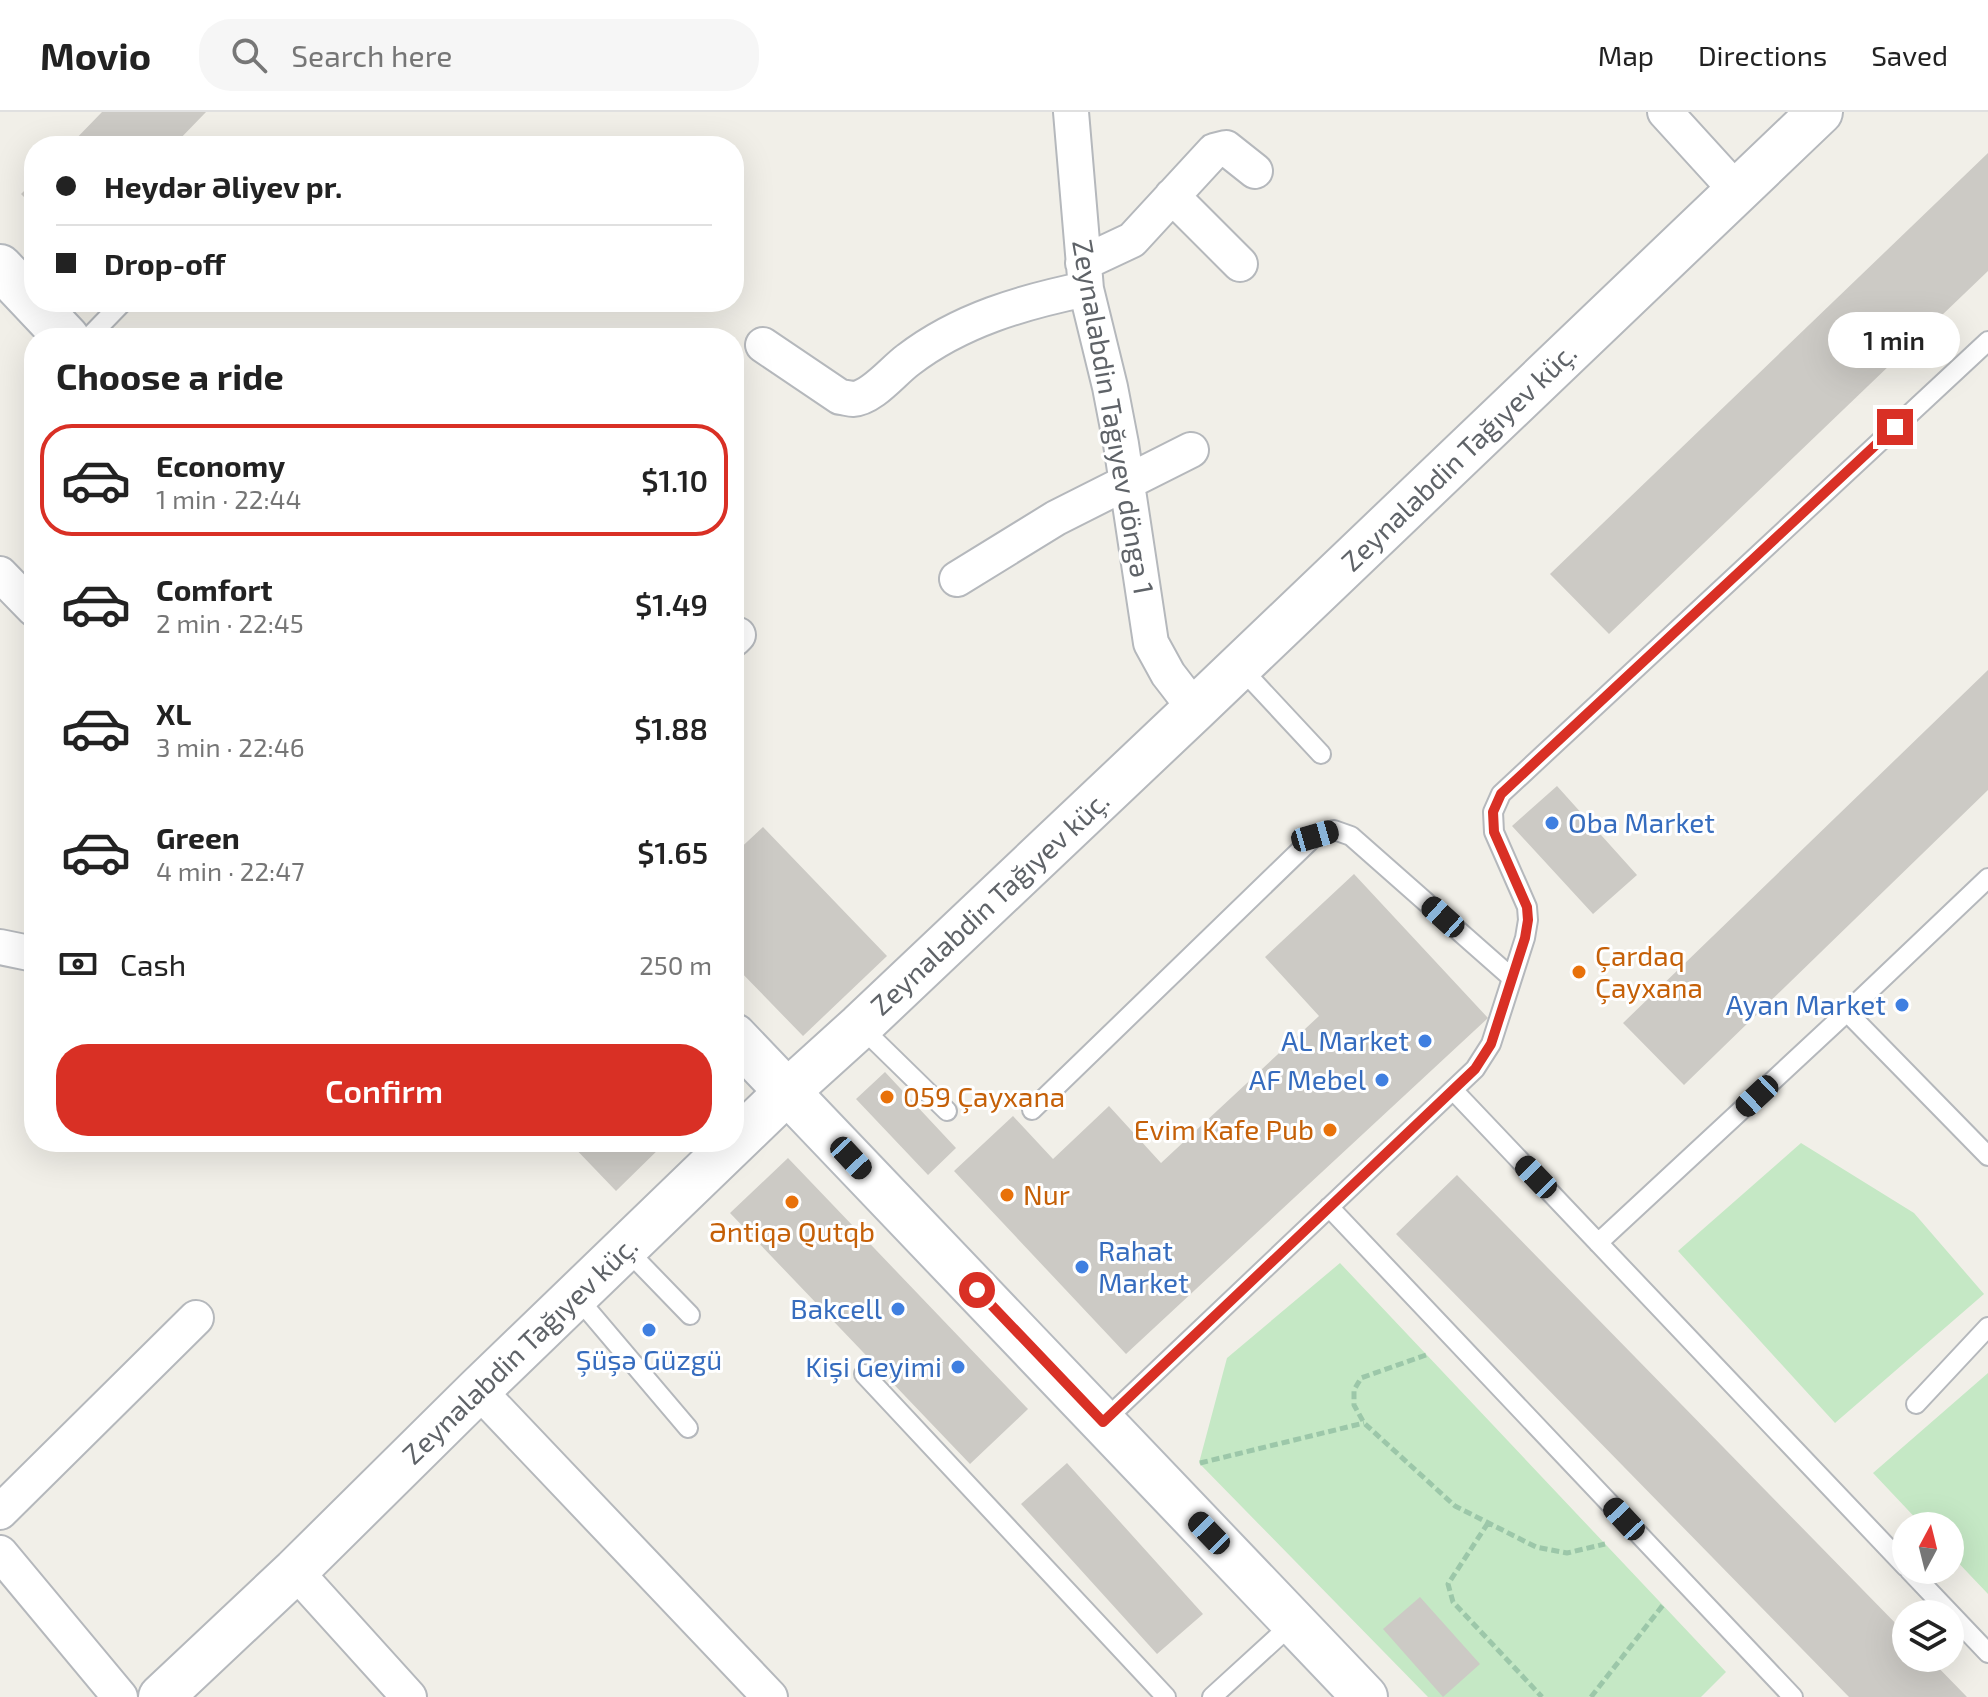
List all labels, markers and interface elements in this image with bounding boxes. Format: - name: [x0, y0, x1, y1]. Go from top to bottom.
- search box: [199, 19, 759, 91]
- text: Movio: [40, 32, 151, 78]
- icon: search: [227, 33, 271, 77]
- text: Search here: [291, 37, 452, 73]
- text: Map: [1598, 38, 1654, 72]
- text: Directions: [1698, 38, 1827, 72]
- text: Saved: [1871, 38, 1948, 72]
- text: Heydər Əliyev pr.: [104, 168, 342, 204]
- street label: Zeynalabdin Tağıyev döngə 1: [1066, 237, 1162, 597]
- text: Drop-off: [104, 245, 226, 281]
- callout: 1 min: [1829, 311, 1961, 367]
- text: 1 min: [1863, 324, 1925, 355]
- street label: Zeynalabdin Tağıyev küç.: [1334, 335, 1584, 578]
- text: Choose a ride: [56, 354, 284, 397]
- route end: [1877, 409, 1913, 445]
- icon: car: [60, 444, 132, 516]
- text: Economy: [156, 447, 285, 483]
- text: $1.10: [641, 462, 708, 498]
- text: 1 min · 22:44: [156, 483, 302, 514]
- icon: car: [60, 568, 132, 640]
- text: Comfort: [156, 571, 273, 607]
- text: $1.49: [635, 586, 708, 622]
- text: 2 min · 22:45: [156, 607, 304, 638]
- icon: car: [60, 692, 132, 764]
- text: XL: [156, 695, 191, 731]
- text: $1.88: [634, 710, 708, 746]
- text: 3 min · 22:46: [156, 731, 305, 762]
- street label: Zeynalabdin Tağıyev küç.: [863, 783, 1116, 1022]
- place label: Oba Market: [1568, 805, 1715, 839]
- marker: Oba Market: [1543, 814, 1561, 832]
- icon: car: [60, 816, 132, 888]
- car: [1289, 818, 1341, 854]
- text: Green: [156, 819, 240, 855]
- text: $1.65: [637, 834, 708, 870]
- text: 4 min · 22:47: [156, 855, 305, 886]
- car: [1417, 892, 1469, 942]
- place label: Çardaq Çayxana: [1595, 938, 1703, 1005]
- icon: cash: [56, 942, 100, 986]
- text: Cash: [120, 946, 186, 982]
- text: 250 m: [639, 949, 712, 980]
- marker: Çardaq Çayxana: [1570, 963, 1588, 981]
- place label: Ayan Market: [1726, 987, 1886, 1021]
- marker: Ayan Market: [1893, 996, 1911, 1014]
- place label: AL Market: [1281, 1023, 1409, 1057]
- marker: AL Market: [1416, 1032, 1434, 1050]
- button: Confirm: [56, 1044, 712, 1136]
- place label: AF Mebel: [1249, 1062, 1367, 1096]
- marker: AF Mebel: [1373, 1071, 1391, 1089]
- car: [1731, 1071, 1783, 1121]
- place label: 059 Çayxana: [903, 1079, 1065, 1114]
- marker: 059 Çayxana: [878, 1088, 896, 1106]
- place label: Evim Kafe Pub: [1134, 1112, 1314, 1146]
- marker: Evim Kafe Pub: [1321, 1121, 1339, 1139]
- car: [826, 1132, 876, 1184]
- car: [1511, 1151, 1561, 1203]
- place label: Nur: [1023, 1177, 1070, 1211]
- marker: Nur: [998, 1186, 1016, 1204]
- marker: Əntiqə Qutqb: [783, 1193, 801, 1211]
- place label: Əntiqə Qutqb: [709, 1214, 875, 1248]
- street label: Zeynalabdin Tağıyev küç.: [395, 1228, 645, 1471]
- place label: Rahat Market: [1098, 1233, 1189, 1299]
- marker: Rahat Market: [1073, 1258, 1091, 1276]
- route start: [959, 1272, 995, 1308]
- place label: Bakcell: [790, 1291, 883, 1325]
- marker: Bakcell: [889, 1300, 907, 1318]
- marker: Şüşə Güzgü: [640, 1321, 658, 1339]
- place label: Şüşə Güzgü: [576, 1342, 722, 1377]
- place label: Kişi Geyimi: [805, 1349, 942, 1384]
- marker: Kişi Geyimi: [949, 1358, 967, 1376]
- car: [1599, 1493, 1649, 1545]
- car: [1184, 1507, 1234, 1559]
- north arrow: [1892, 1512, 1964, 1584]
- map controls: [1892, 1512, 1964, 1672]
- button: layers: [1892, 1600, 1964, 1672]

